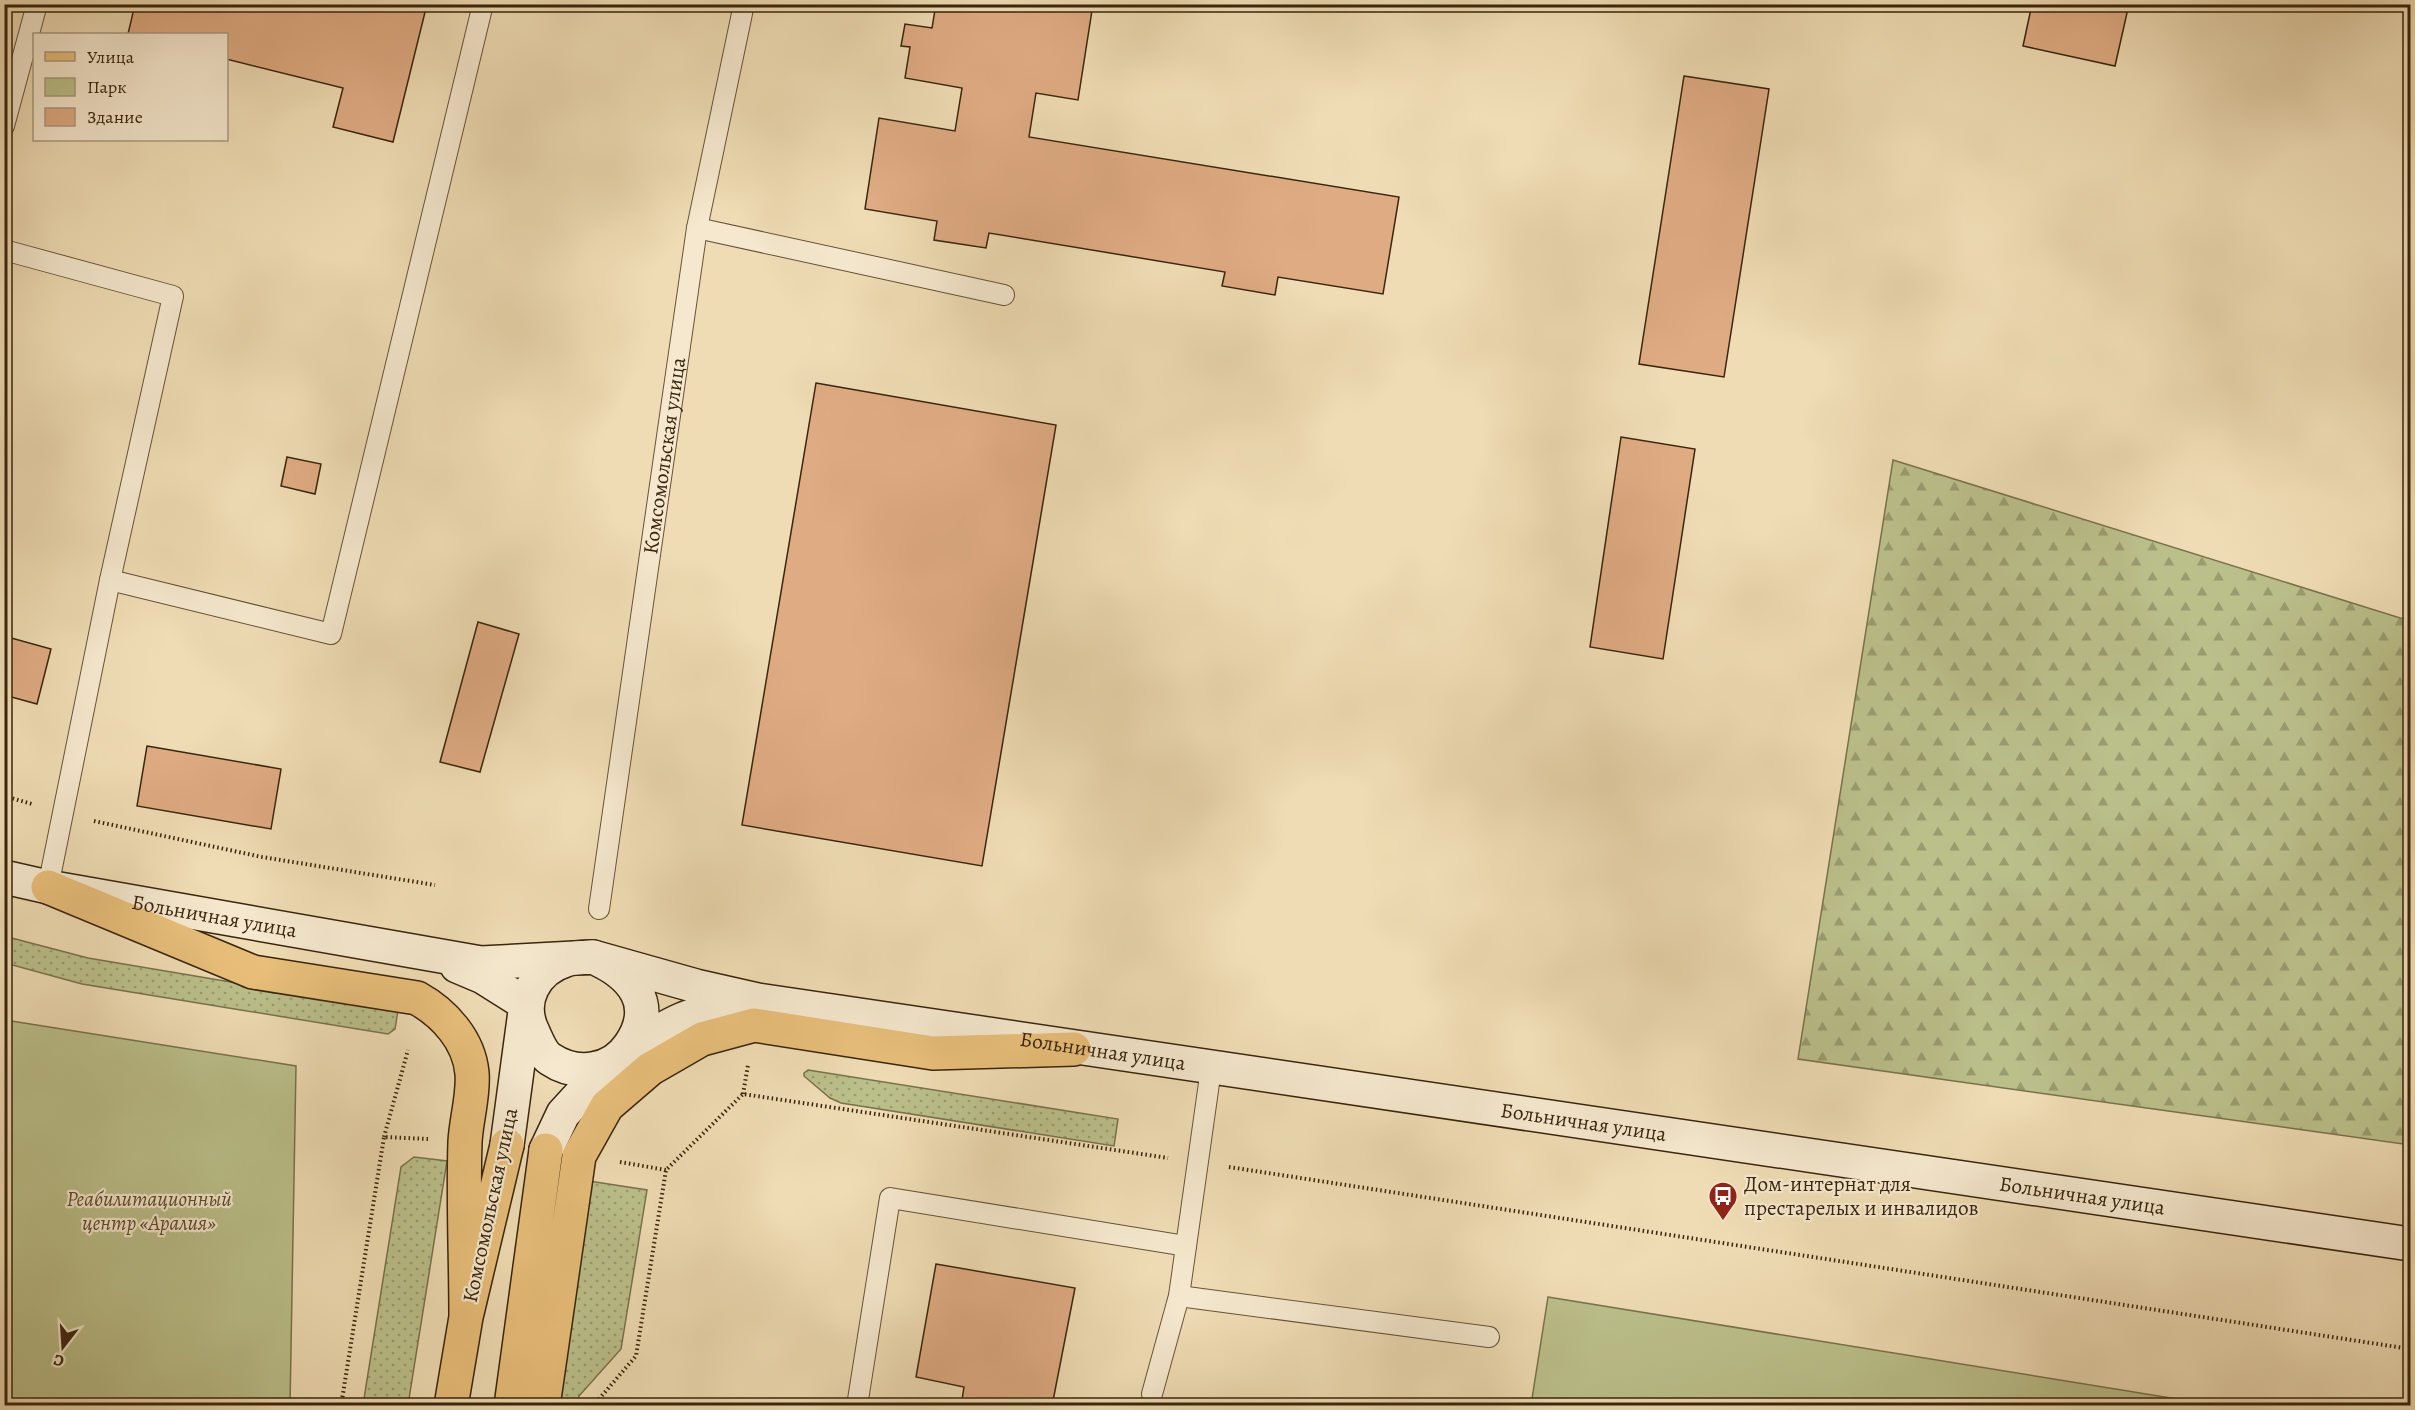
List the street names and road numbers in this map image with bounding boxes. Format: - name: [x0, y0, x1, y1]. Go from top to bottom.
- street label: Комсомольская улица: [636, 355, 692, 556]
- street label: Больничная улица: [130, 888, 299, 944]
- street label: Больничная улица: [1018, 1025, 1188, 1077]
- street label: Больничная улица: [1499, 1096, 1669, 1148]
- street label: Комсомольская улица: [456, 1105, 524, 1305]
- street label: Больничная улица: [1997, 1170, 2167, 1222]

